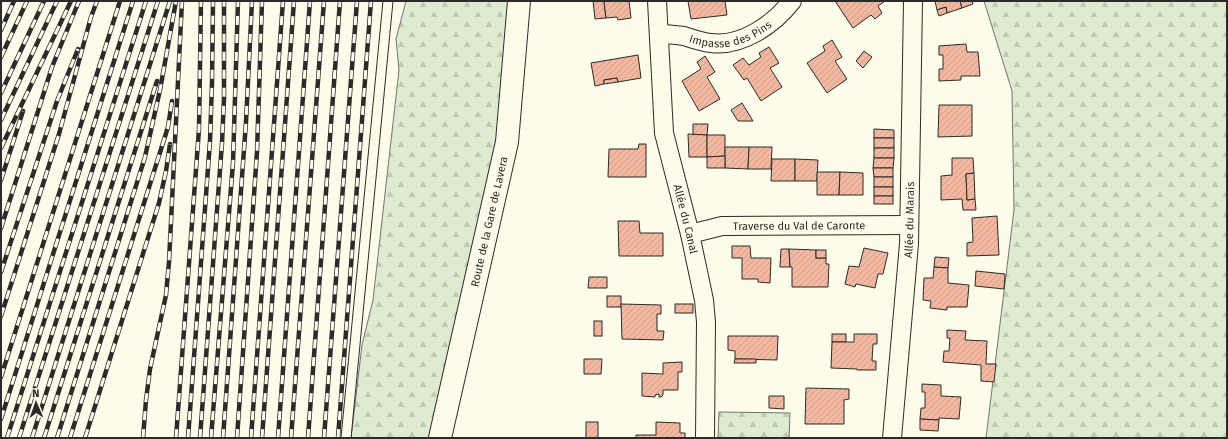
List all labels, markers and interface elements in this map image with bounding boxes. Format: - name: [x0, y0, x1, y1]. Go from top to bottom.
- street label: Impasse des Pins: [688, 18, 774, 51]
- street label: Route de la Gare de Lavera: [468, 155, 511, 288]
- street label: Allée du Marais: [902, 182, 917, 258]
- street label: Allée du Canal: [670, 183, 700, 255]
- street label: Traverse du Val de Caronte: [733, 219, 865, 233]
- north arrow: [16, 383, 56, 423]
- text: N: [32, 387, 40, 400]

